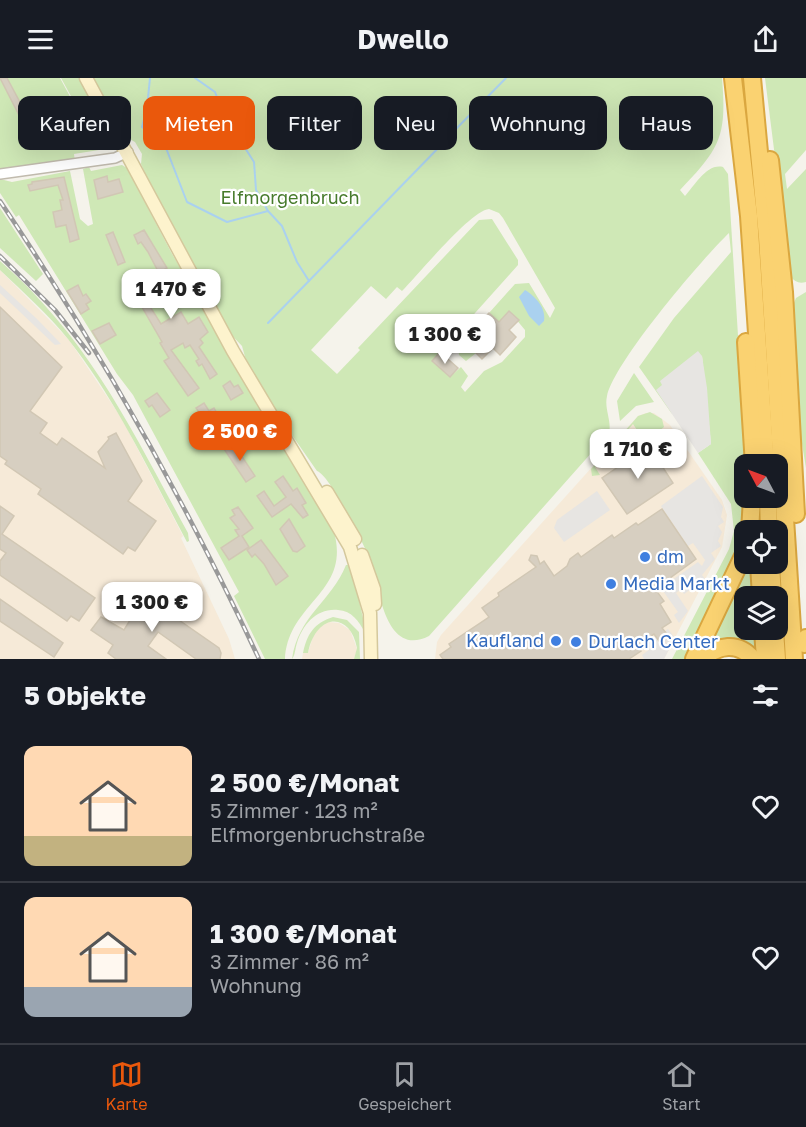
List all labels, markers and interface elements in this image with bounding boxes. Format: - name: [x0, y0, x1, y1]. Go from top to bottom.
- icon: menu: [24, 23, 57, 56]
- text: Dwello: [357, 23, 449, 55]
- icon: share: [749, 23, 782, 56]
- chip: Kaufen: [18, 96, 131, 150]
- chip: Mieten: [143, 96, 255, 150]
- chip: Filter: [267, 96, 362, 150]
- chip: Neu: [374, 96, 457, 150]
- chip: Wohnung: [469, 96, 607, 150]
- chip: Haus: [619, 96, 713, 150]
- park label: Elfmorgenbruch: [221, 186, 359, 208]
- pin: 1 470 €: [116, 269, 226, 320]
- text: 1 470 €: [136, 276, 206, 300]
- pin: 1 300 €: [390, 314, 500, 365]
- text: 1 300 €: [409, 321, 481, 345]
- pin: 2 500 €: [185, 411, 295, 462]
- text: 2 500 €: [203, 418, 277, 442]
- pin: 1 710 €: [583, 429, 693, 480]
- text: 1 710 €: [604, 436, 672, 460]
- north arrow: [734, 454, 788, 508]
- map controls: [734, 454, 788, 640]
- button: locate: [734, 520, 788, 574]
- place label: dm: [657, 545, 684, 567]
- marker: dm: [638, 550, 652, 564]
- place label: Media Markt: [623, 572, 730, 594]
- marker: Media Markt: [604, 577, 618, 591]
- pin: 1 300 €: [97, 582, 207, 633]
- button: layers: [734, 586, 788, 640]
- text: 1 300 €: [116, 589, 188, 613]
- place label: Kaufland: [466, 629, 544, 651]
- place label: Durlach Center: [588, 630, 718, 652]
- marker: Kaufland: [549, 634, 563, 648]
- marker: Durlach Center: [569, 635, 583, 649]
- icon: filters: [749, 679, 782, 712]
- text: 5 Objekte: [24, 680, 146, 711]
- text: 2 500 €/Monat: [210, 767, 399, 798]
- icon: home: [72, 770, 144, 842]
- icon: heart: [749, 790, 782, 823]
- text: 5 Zimmer · 123 m²: [210, 798, 378, 822]
- text: Elfmorgenbruchstraße: [210, 822, 425, 846]
- text: 1 300 €/Monat: [210, 918, 397, 949]
- icon: home: [72, 921, 144, 993]
- icon: heart: [749, 941, 782, 974]
- text: 3 Zimmer · 86 m²: [210, 949, 369, 973]
- text: Wohnung: [210, 973, 302, 997]
- tab: Karte: [105, 1058, 148, 1114]
- tab: Gespeichert: [358, 1058, 452, 1114]
- tab: Start: [662, 1058, 701, 1114]

